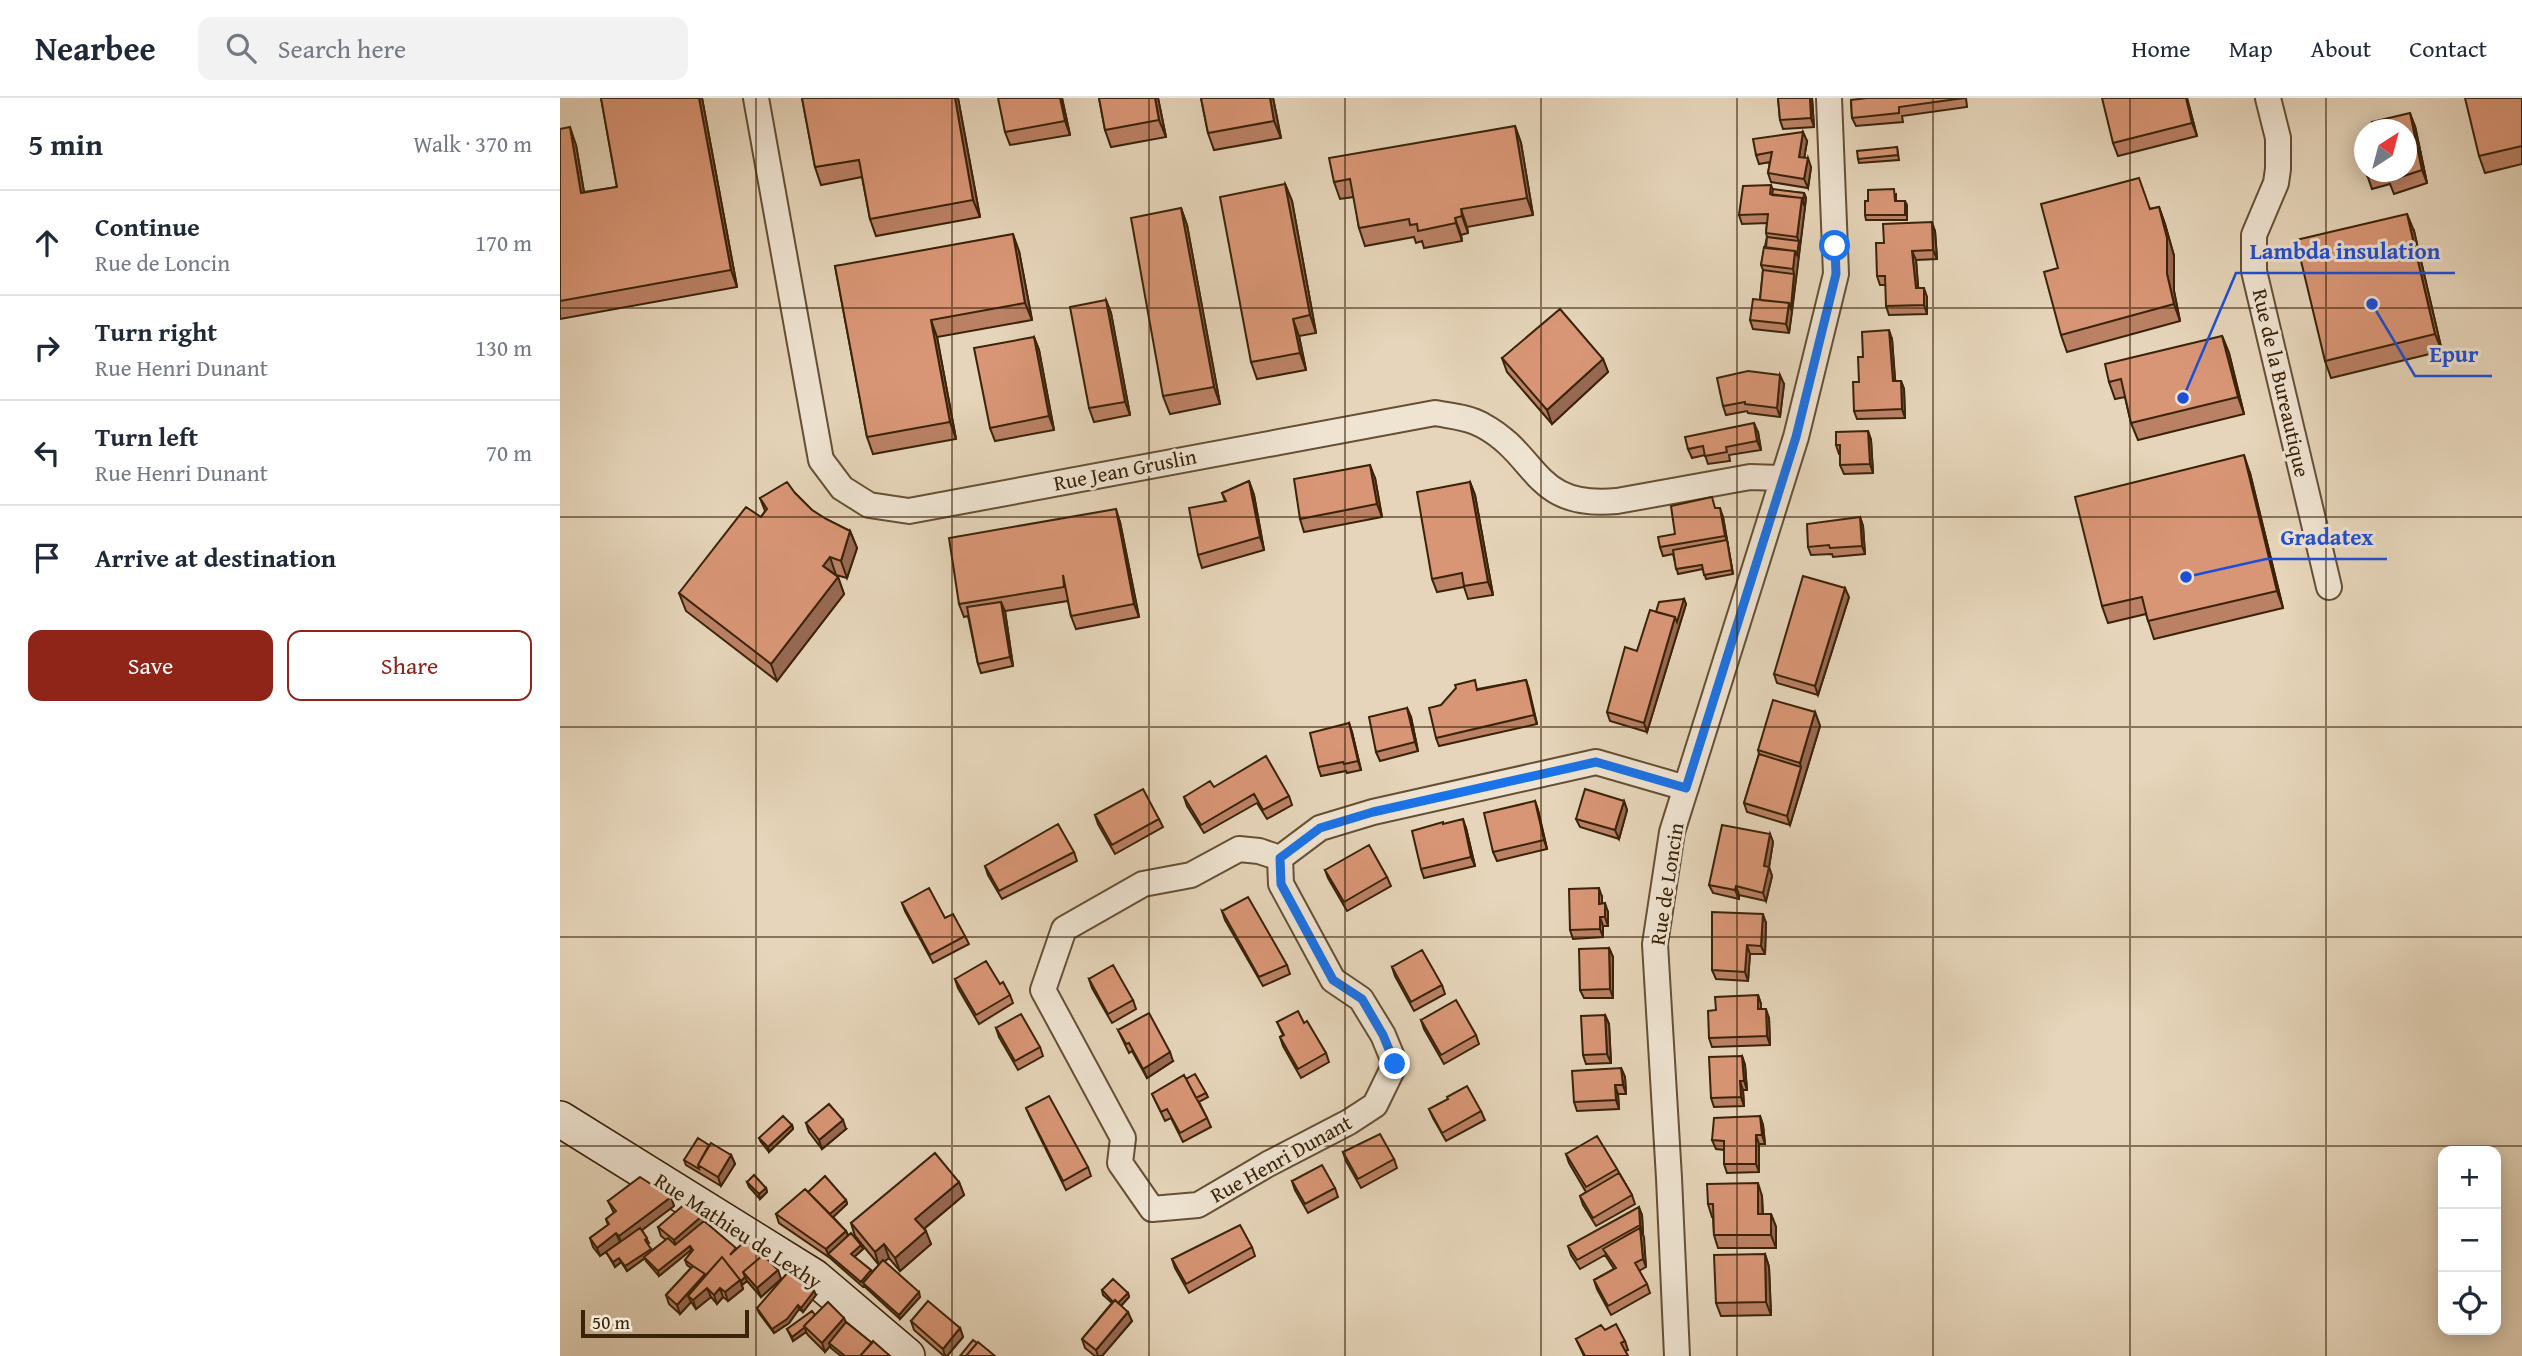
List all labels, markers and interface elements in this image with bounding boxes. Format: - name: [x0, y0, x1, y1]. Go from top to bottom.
- search box: [198, 17, 688, 80]
- text: Nearbee: [35, 24, 156, 72]
- icon: search: [222, 29, 260, 67]
- text: Search here: [278, 29, 406, 68]
- text: Home: [2132, 31, 2191, 66]
- text: Map: [2229, 31, 2273, 66]
- text: About: [2311, 31, 2371, 66]
- text: Contact: [2409, 31, 2487, 66]
- north arrow: [2354, 119, 2417, 182]
- text: 5 min: [28, 122, 103, 166]
- text: Walk · 370 m: [413, 127, 532, 160]
- text: Continue: [95, 207, 200, 246]
- icon: ahead: [28, 224, 66, 262]
- text: 170 m: [475, 226, 532, 259]
- callout: Lambda insulation: [2236, 229, 2455, 273]
- route start: [1819, 230, 1850, 261]
- text: Lambda insulation: [2250, 234, 2441, 267]
- text: Rue de Loncin: [95, 246, 230, 279]
- street label: Rue de la Bureautique: [2245, 286, 2318, 480]
- text: Turn right: [95, 312, 217, 351]
- icon: right: [28, 329, 66, 367]
- text: 130 m: [475, 331, 532, 364]
- callout: Epur: [2415, 332, 2492, 376]
- text: Epur: [2429, 337, 2479, 370]
- text: Rue Henri Dunant: [95, 351, 268, 384]
- text: Turn left: [95, 417, 198, 456]
- icon: left: [28, 434, 66, 472]
- text: 70 m: [486, 436, 532, 469]
- street label: Rue Jean Gruslin: [1051, 440, 1199, 499]
- text: Rue Henri Dunant: [95, 456, 268, 489]
- callout: Gradatex: [2266, 515, 2387, 559]
- text: Gradatex: [2281, 520, 2373, 553]
- text: Arrive at destination: [95, 538, 336, 577]
- icon: arrive: [28, 539, 66, 577]
- button: Save: [28, 630, 273, 701]
- button: Share: [287, 630, 532, 701]
- street label: Rue de Loncin: [1642, 820, 1691, 947]
- route end: [1379, 1048, 1410, 1079]
- street label: Rue Henri Dunant: [1204, 1106, 1358, 1210]
- map controls: [2438, 1146, 2501, 1335]
- button: +: [2438, 1146, 2501, 1209]
- street label: Rue Mathieu de Lexhy: [648, 1165, 829, 1297]
- button: −: [2438, 1209, 2501, 1272]
- button: locate: [2438, 1272, 2501, 1335]
- scale bar: [581, 1307, 749, 1339]
- text: 50 m: [592, 1308, 630, 1336]

